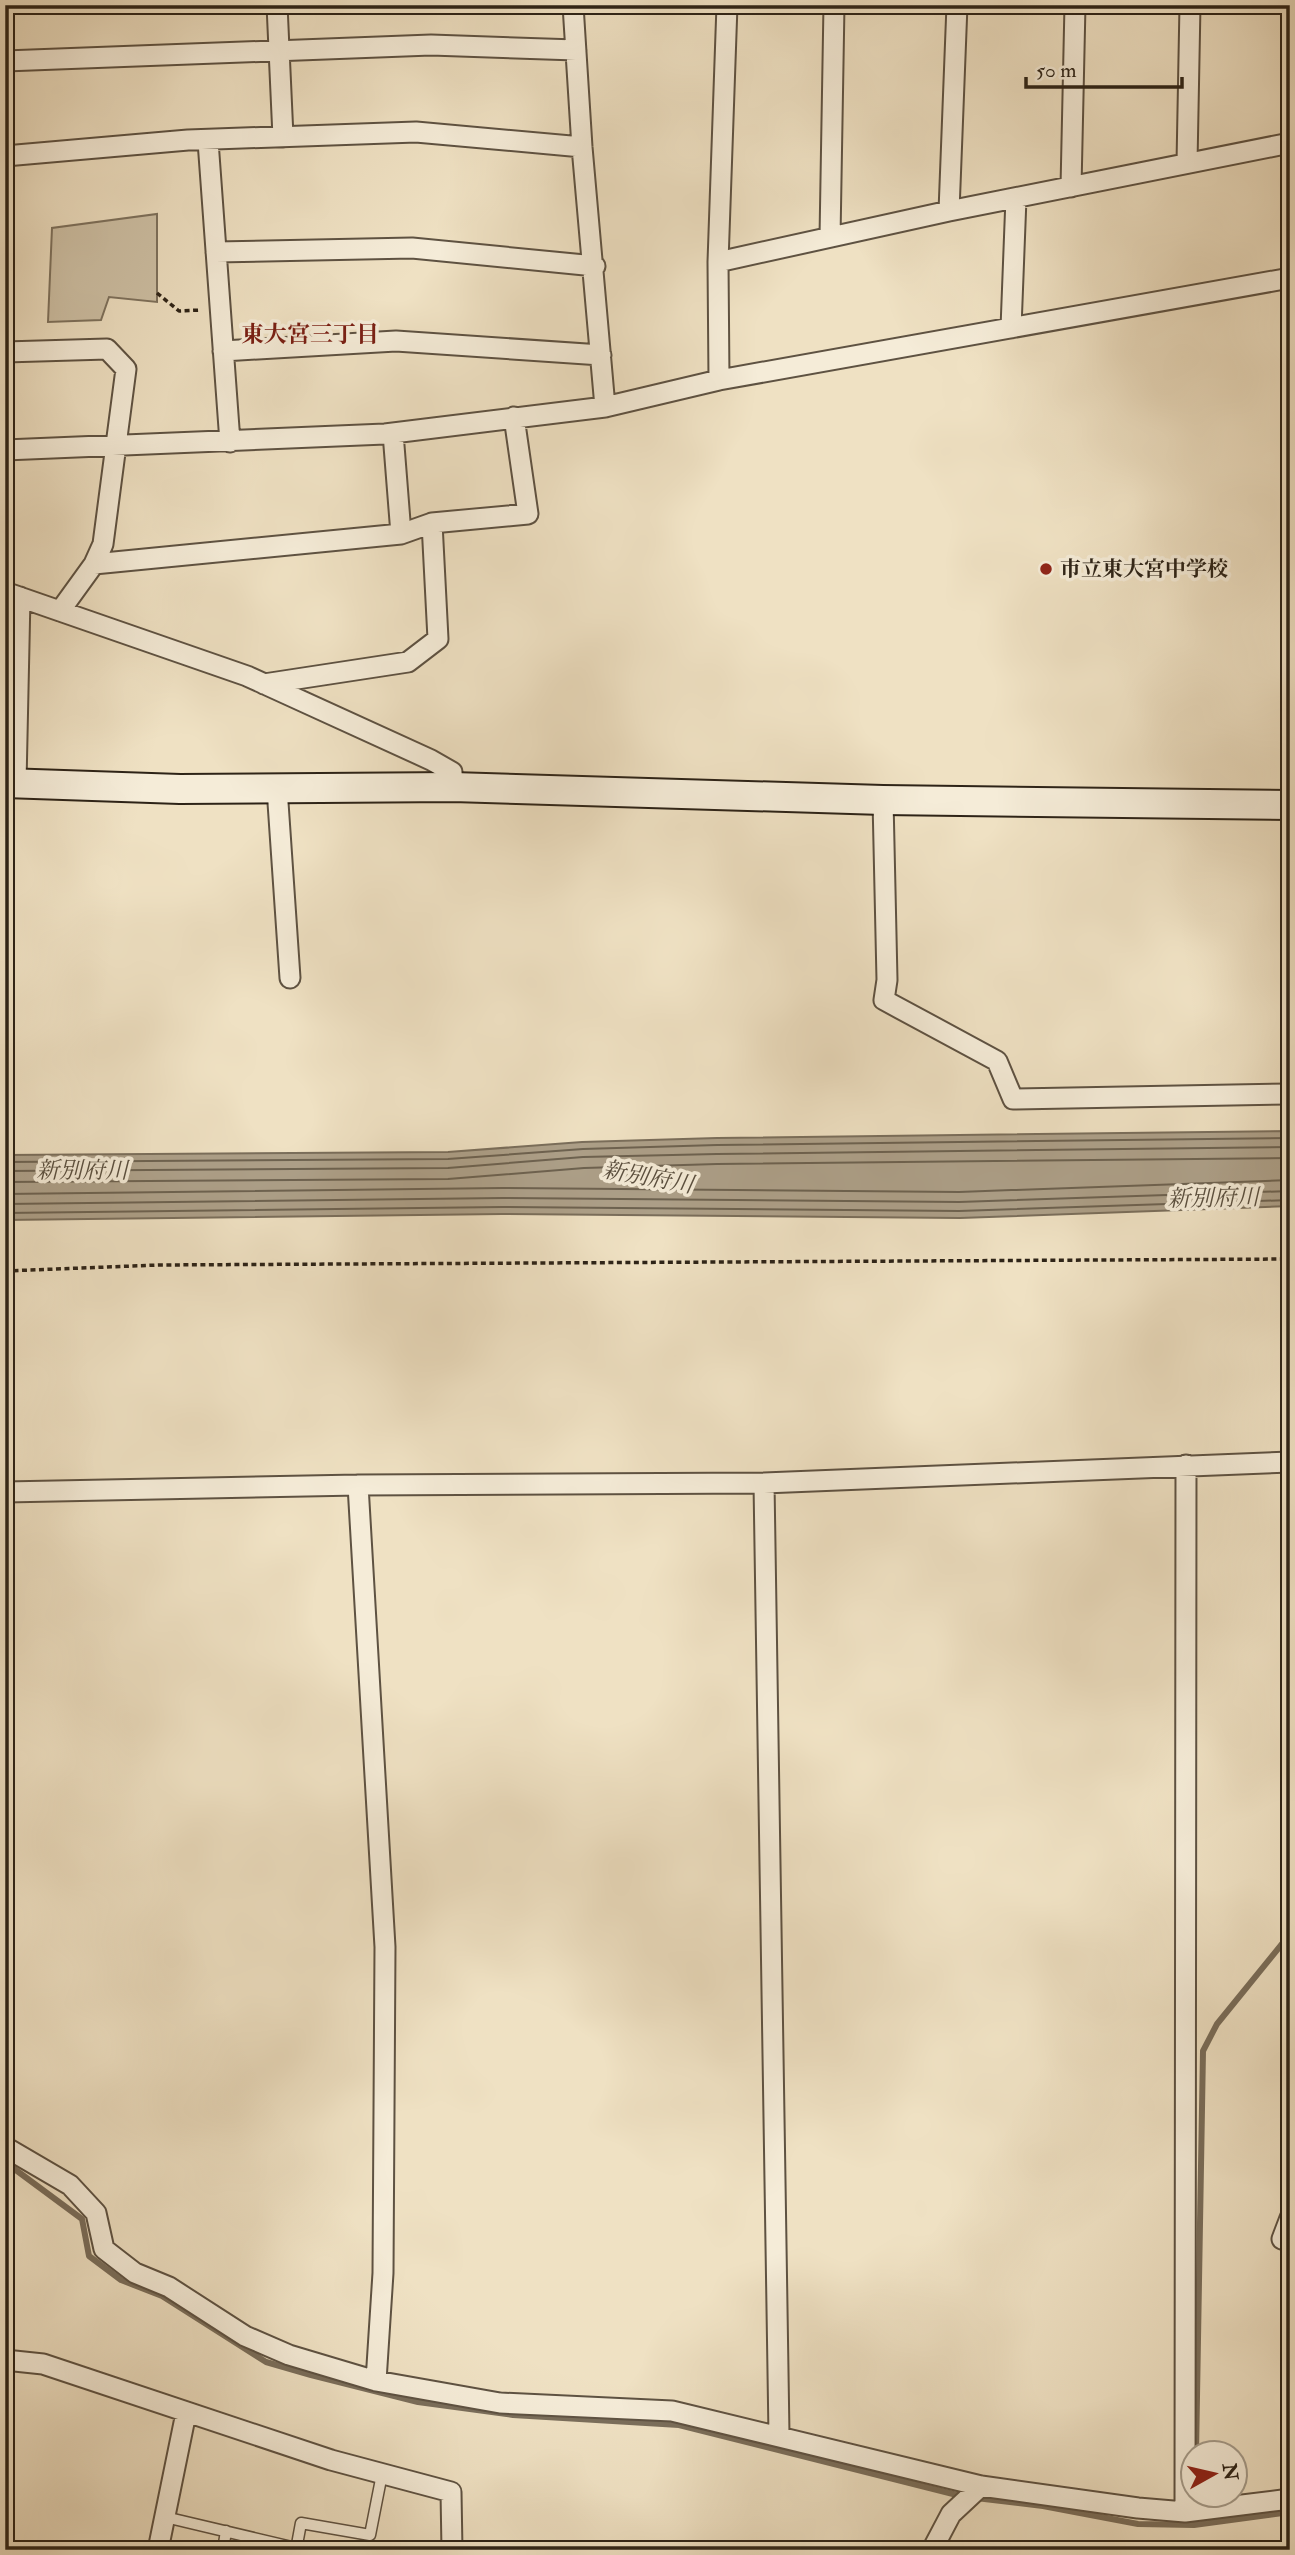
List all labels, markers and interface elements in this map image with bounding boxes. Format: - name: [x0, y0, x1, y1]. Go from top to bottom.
- scale bar: [1026, 46, 1181, 90]
- text: 50 m: [1036, 57, 1077, 84]
- district label: 東大宮三丁目: [241, 320, 379, 349]
- place label: 市立東大宮中学校: [1060, 556, 1228, 583]
- marker: 市立東大宮中学校: [1038, 561, 1054, 577]
- water label: 新別府川: [600, 1155, 699, 1200]
- water label: 新別府川: [36, 1156, 131, 1185]
- water label: 新別府川: [1167, 1183, 1262, 1213]
- north arrow: [1180, 2440, 1250, 2510]
- text: N: [1217, 2461, 1243, 2483]

